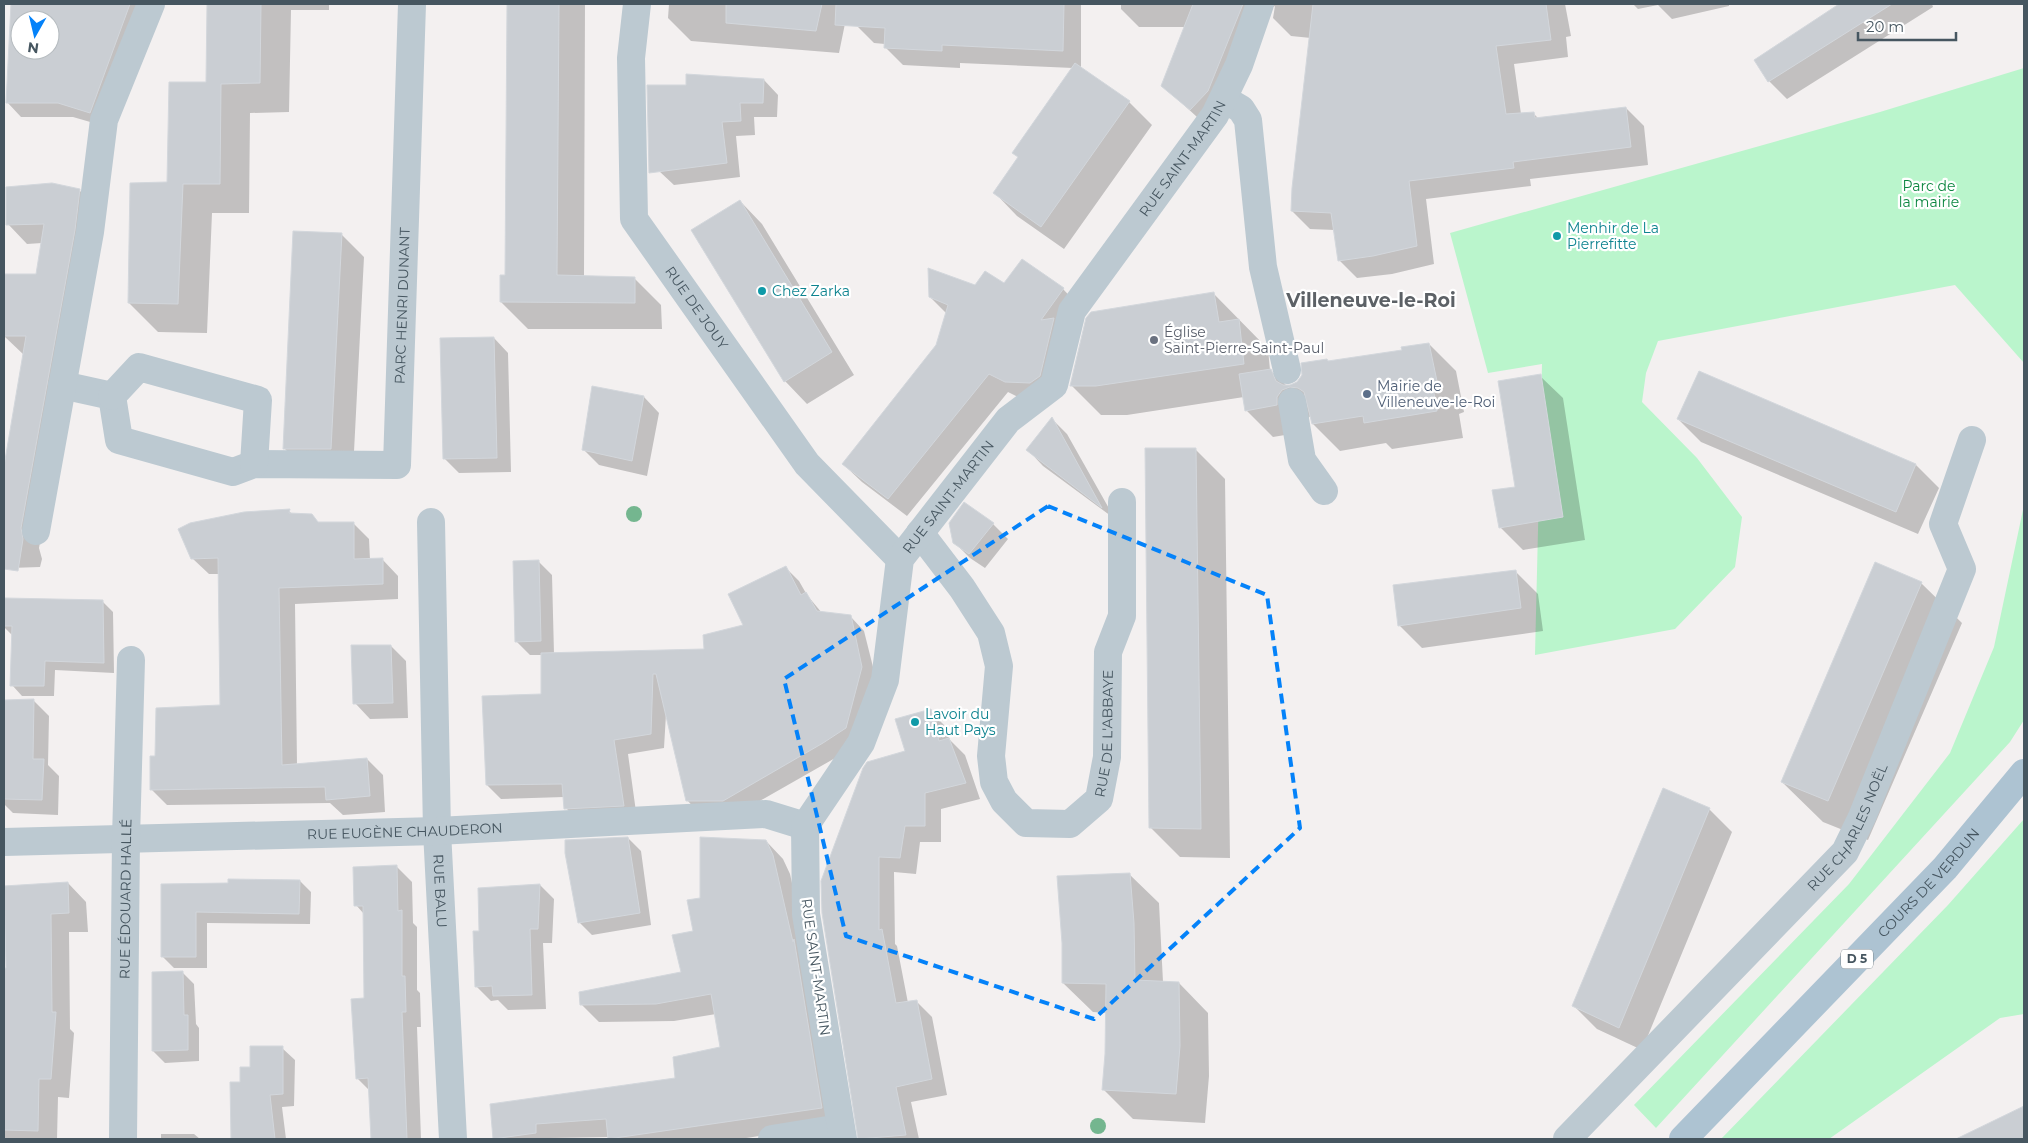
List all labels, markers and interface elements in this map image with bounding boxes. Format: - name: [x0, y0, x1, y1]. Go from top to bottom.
- north arrow: [10, 10, 60, 60]
- scale bar: [1858, 10, 1956, 42]
- text: 20 m: [1866, 17, 1904, 36]
- text: N: [26, 38, 40, 58]
- street label: RUE SAINT-MARTIN: [1135, 97, 1230, 220]
- park label: Parc de la mairie: [1899, 177, 1959, 211]
- place label: Menhir de La Pierrefitte: [1567, 219, 1659, 253]
- street label: PARC HENRI DUNANT: [391, 227, 414, 384]
- marker: Menhir de La Pierrefitte: [1551, 230, 1563, 242]
- street label: RUE DE JOUY: [661, 263, 732, 353]
- place label: Chez Zarka: [772, 282, 850, 300]
- marker: Chez Zarka: [756, 285, 768, 297]
- district label: Villeneuve-le-Roi: [1285, 289, 1456, 312]
- place label: Église Saint-Pierre-Saint-Paul: [1164, 323, 1324, 357]
- marker: Église Saint-Pierre-Saint-Paul: [1148, 334, 1160, 346]
- place label: Mairie de Villeneuve-le-Roi: [1377, 377, 1495, 411]
- marker: Mairie de Villeneuve-le-Roi: [1361, 388, 1373, 400]
- street label: RUE SAINT-MARTIN: [899, 437, 998, 557]
- street label: RUE DE L'ABBAYE: [1091, 670, 1117, 799]
- place label: Lavoir du Haut Pays: [925, 705, 996, 739]
- marker: Lavoir du Haut Pays: [909, 716, 921, 728]
- street label: RUE CHARLES NOËL: [1803, 760, 1892, 895]
- street label: RUE ÉDOUARD HALLÉ: [116, 818, 136, 979]
- street label: RUE EUGÈNE CHAUDERON: [307, 819, 503, 843]
- street label: COURS DE VERDUN: [1874, 824, 1983, 941]
- street label: RUE BALU: [429, 853, 451, 928]
- street label: RUE SAINT-MARTIN: [797, 897, 835, 1037]
- road number: D 5: [1841, 950, 1873, 969]

